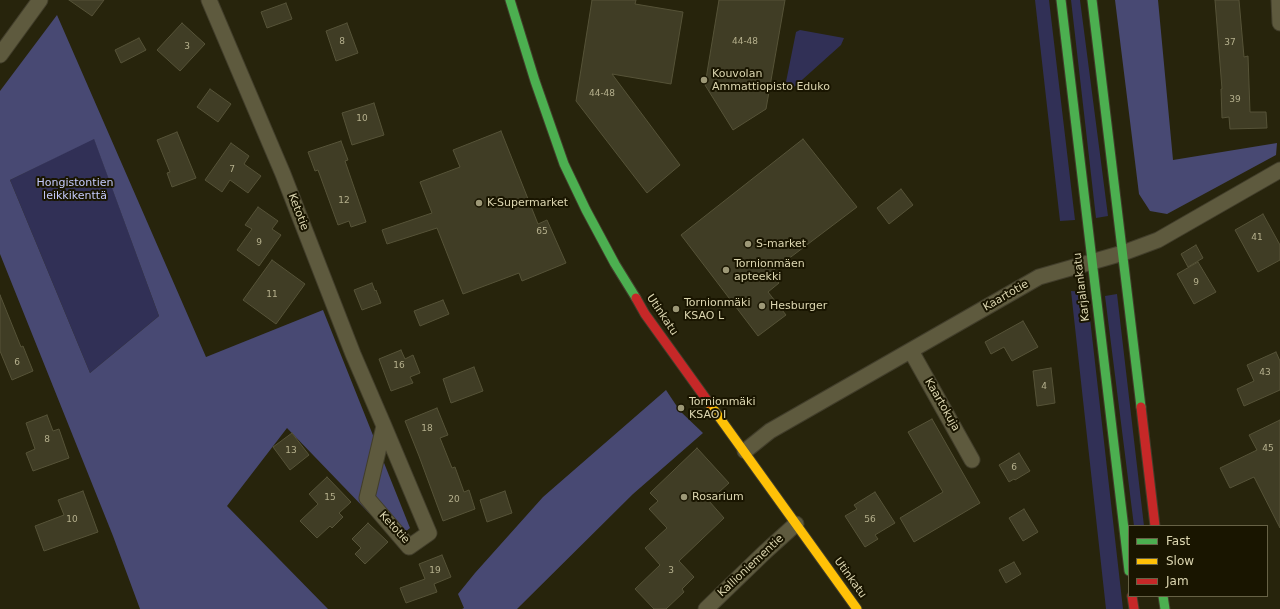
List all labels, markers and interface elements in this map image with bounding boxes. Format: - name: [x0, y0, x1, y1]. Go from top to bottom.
- house number: 8: [339, 37, 345, 47]
- house number: 44-48: [732, 37, 758, 47]
- house number: 37: [1224, 38, 1236, 48]
- house number: 3: [184, 42, 190, 52]
- place label: Kouvolan Ammattiopisto Eduko: [712, 67, 830, 93]
- marker: Kouvolan Ammattiopisto Eduko: [699, 75, 709, 85]
- house number: 44-48: [589, 89, 615, 99]
- house number: 39: [1229, 95, 1241, 105]
- house number: 10: [356, 114, 368, 124]
- house number: 7: [229, 165, 235, 175]
- park label: Hongistontien leikkikenttä: [37, 176, 113, 202]
- street label: Ketotie: [285, 192, 311, 232]
- house number: 12: [338, 196, 350, 206]
- place label: K-Supermarket: [487, 196, 568, 210]
- marker: K-Supermarket: [474, 198, 484, 208]
- house number: 65: [536, 227, 548, 237]
- house number: 41: [1251, 233, 1263, 243]
- place label: S-market: [756, 237, 806, 251]
- house number: 9: [256, 238, 262, 248]
- marker: S-market: [743, 239, 753, 249]
- street label: Karjalankatu: [1071, 252, 1093, 322]
- place label: Tornionmäen apteekki: [734, 257, 805, 283]
- marker: Tornionmäen apteekki: [721, 265, 731, 275]
- street label: Kaartotie: [981, 278, 1031, 314]
- house number: 9: [1193, 278, 1199, 288]
- house number: 11: [266, 290, 278, 300]
- street label: Utinkatu: [644, 292, 680, 338]
- place label: Tornionmäki KSAO L: [684, 296, 751, 322]
- place label: Hesburger: [770, 299, 827, 313]
- marker: Hesburger: [757, 301, 767, 311]
- marker: Tornionmäki KSAO L: [671, 304, 681, 314]
- house number: 6: [14, 358, 20, 368]
- house number: 16: [393, 361, 405, 371]
- house number: 43: [1259, 368, 1271, 378]
- street label: Kaartokuja: [922, 376, 962, 434]
- house number: 4: [1041, 382, 1047, 392]
- place label: Tornionmäki KSAO I: [689, 395, 756, 421]
- marker: Tornionmäki KSAO I: [676, 403, 686, 413]
- house number: 18: [421, 424, 433, 434]
- house number: 8: [44, 435, 50, 445]
- house number: 45: [1262, 444, 1274, 454]
- house number: 13: [285, 446, 297, 456]
- house number: 6: [1011, 463, 1017, 473]
- place label: Rosarium: [692, 490, 744, 504]
- marker: Rosarium: [679, 492, 689, 502]
- house number: 15: [324, 493, 336, 503]
- house number: 20: [448, 495, 460, 505]
- street label: Ketotie: [376, 509, 412, 547]
- house number: 10: [66, 515, 78, 525]
- house number: 56: [864, 515, 876, 525]
- legend: [1128, 525, 1268, 597]
- street label: Kallioniementie: [715, 532, 787, 600]
- text: Fast: [1166, 534, 1190, 548]
- text: Slow: [1166, 554, 1194, 568]
- street label: Utinkatu: [831, 555, 869, 601]
- house number: 19: [429, 566, 441, 576]
- house number: 3: [668, 566, 674, 576]
- text: Jam: [1166, 574, 1189, 588]

